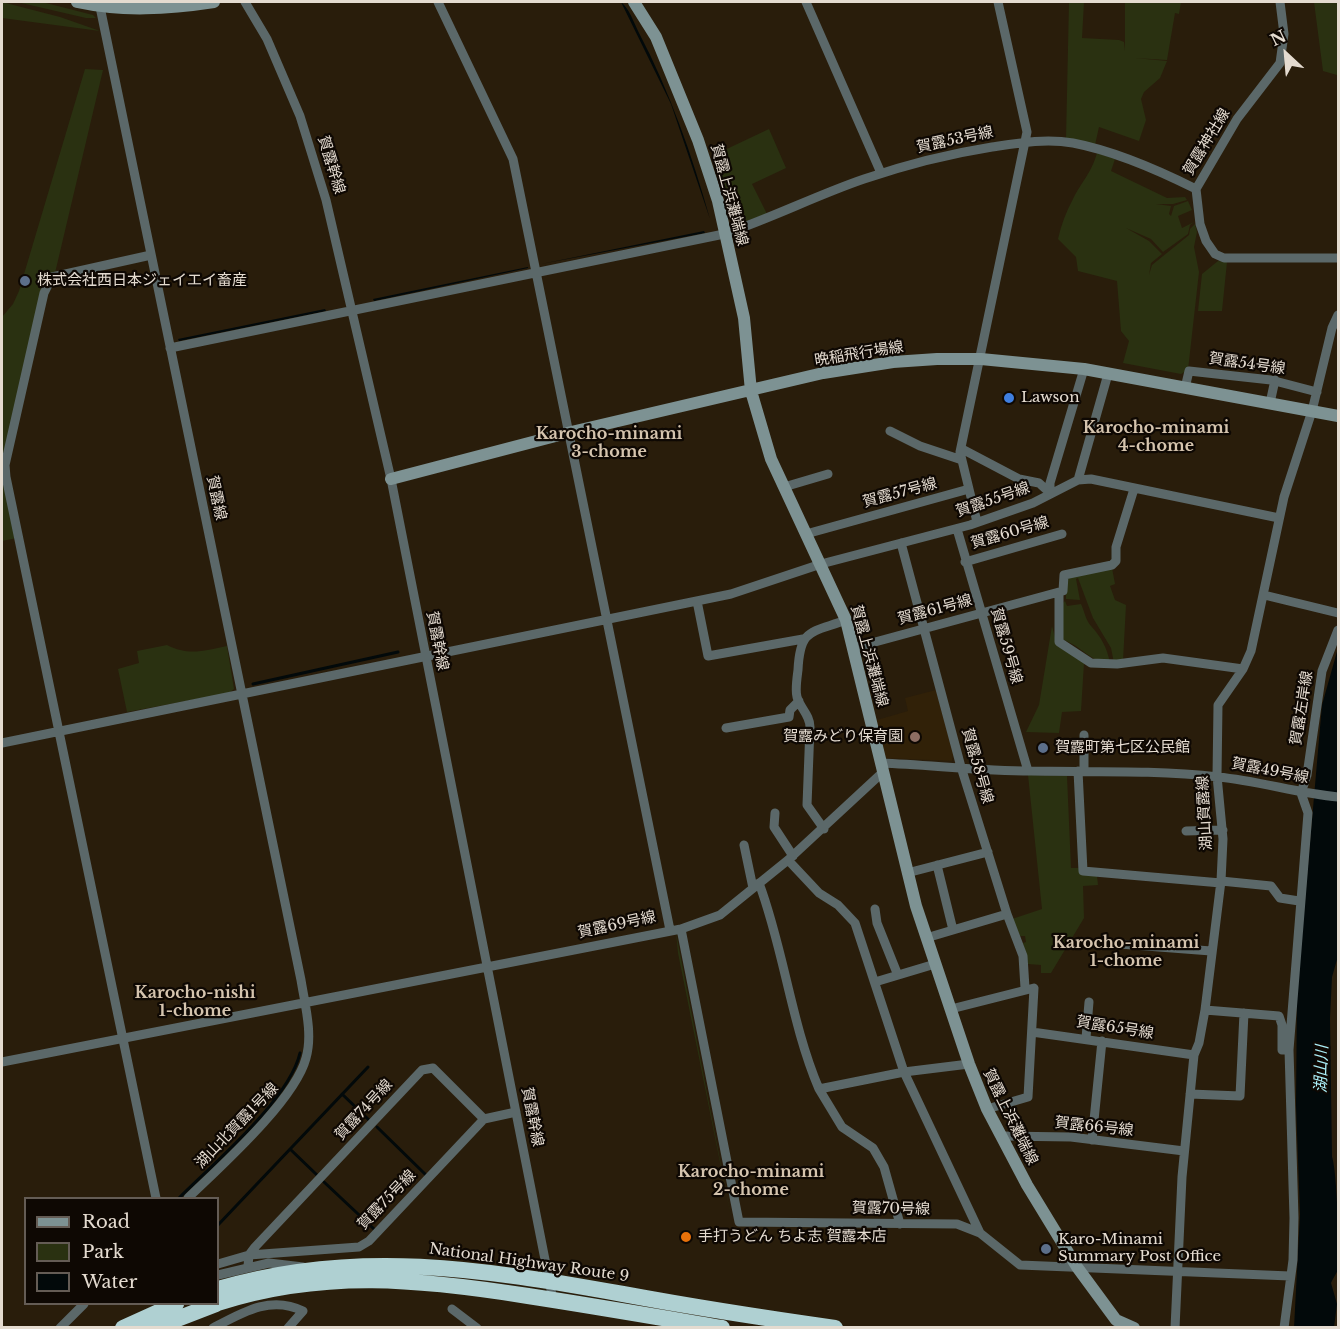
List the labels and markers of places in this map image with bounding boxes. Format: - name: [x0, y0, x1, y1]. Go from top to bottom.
- place label: 株式会社西日本ジェイエイ畜産: [37, 272, 247, 290]
- marker: 株式会社西日本ジェイエイ畜産: [18, 274, 32, 288]
- place label: Lawson: [1021, 389, 1080, 407]
- marker: Lawson: [1002, 391, 1016, 405]
- place label: 賀露みどり保育園: [783, 728, 903, 746]
- marker: 賀露みどり保育園: [908, 730, 922, 744]
- place label: 賀露町第七区公民館: [1055, 739, 1190, 757]
- marker: 賀露町第七区公民館: [1036, 741, 1050, 755]
- place label: 手打うどん ちよ志 賀露本店: [698, 1228, 887, 1246]
- marker: 手打うどん ちよ志 賀露本店: [679, 1230, 693, 1244]
- place label: Karo-Minami Summary Post Office: [1058, 1231, 1221, 1266]
- marker: Karo-Minami Summary Post Office: [1039, 1242, 1053, 1256]

